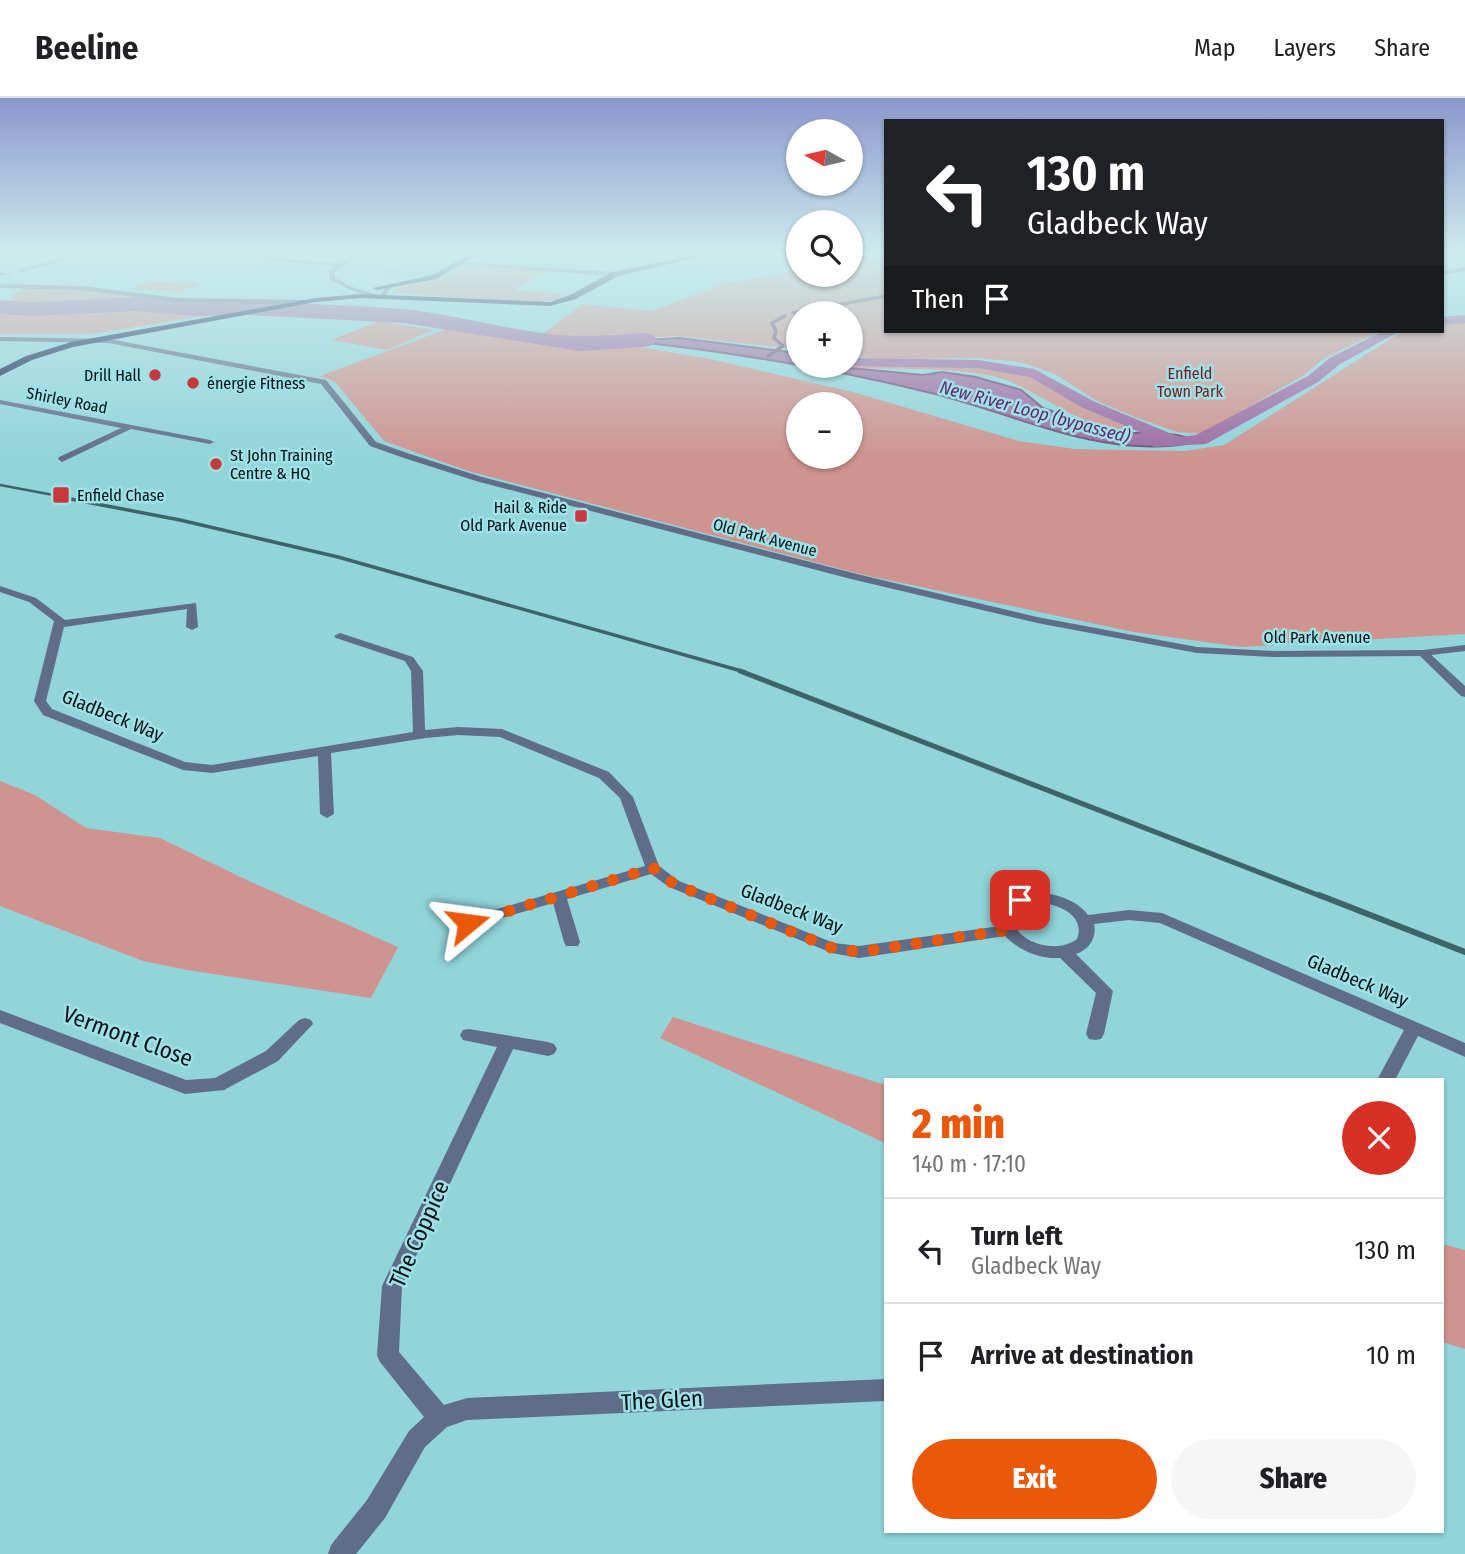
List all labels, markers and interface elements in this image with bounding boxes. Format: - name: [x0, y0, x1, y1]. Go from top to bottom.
- text: Beeline: [35, 28, 139, 68]
- text: Map: [1194, 34, 1236, 62]
- text: Layers: [1274, 34, 1336, 62]
- text: Share: [1374, 34, 1430, 62]
- north arrow: [786, 119, 863, 196]
- map controls: [786, 119, 863, 469]
- text: 130 m: [1027, 144, 1145, 203]
- icon: left: [912, 147, 1003, 238]
- text: Gladbeck Way: [1027, 204, 1208, 242]
- button: search: [786, 210, 863, 287]
- icon: arrive: [978, 280, 1016, 318]
- text: Then: [912, 284, 964, 315]
- button: +: [786, 301, 863, 378]
- park label: Enfield Town Park: [1157, 364, 1224, 401]
- place label: Drill Hall: [84, 366, 141, 385]
- marker: Drill Hall: [147, 367, 163, 383]
- place label: énergie Fitness: [207, 374, 306, 393]
- marker: énergie Fitness: [185, 375, 201, 391]
- water label: New River Loop (bypassed): [937, 376, 1133, 448]
- street label: Shirley Road: [25, 383, 109, 418]
- button: −: [786, 392, 863, 469]
- place label: St John Training Centre & HQ: [230, 446, 333, 483]
- marker: St John Training Centre & HQ: [208, 456, 224, 472]
- marker: Enfield Chase: [51, 485, 71, 505]
- place label: Enfield Chase: [77, 486, 164, 505]
- place label: Hail & Ride Old Park Avenue: [460, 498, 567, 535]
- marker: Hail & Ride Old Park Avenue: [573, 508, 589, 524]
- street label: Old Park Avenue: [711, 514, 819, 561]
- street label: Old Park Avenue: [1264, 628, 1370, 647]
- street label: Gladbeck Way: [59, 685, 167, 746]
- pin: [990, 870, 1050, 930]
- street label: Gladbeck Way: [738, 878, 847, 939]
- icon: arrive: [1001, 881, 1039, 919]
- position arrow: [431, 886, 505, 960]
- street label: Gladbeck Way: [1304, 949, 1412, 1012]
- street label: Vermont Close: [59, 1000, 197, 1072]
- text: 2 min: [912, 1099, 1005, 1149]
- button: close: [1342, 1101, 1416, 1175]
- text: 140 m · 17:10: [912, 1150, 1026, 1178]
- street label: The Coppice: [383, 1176, 455, 1292]
- text: Turn left: [971, 1221, 1063, 1252]
- icon: left: [912, 1232, 950, 1270]
- text: 130 m: [1354, 1235, 1416, 1266]
- text: Gladbeck Way: [971, 1252, 1101, 1280]
- icon: arrive: [912, 1337, 950, 1375]
- text: Arrive at destination: [971, 1340, 1194, 1371]
- text: 10 m: [1366, 1340, 1416, 1371]
- street label: The Glen: [620, 1384, 704, 1416]
- button: Exit: [912, 1439, 1157, 1519]
- button: Share: [1171, 1439, 1416, 1519]

